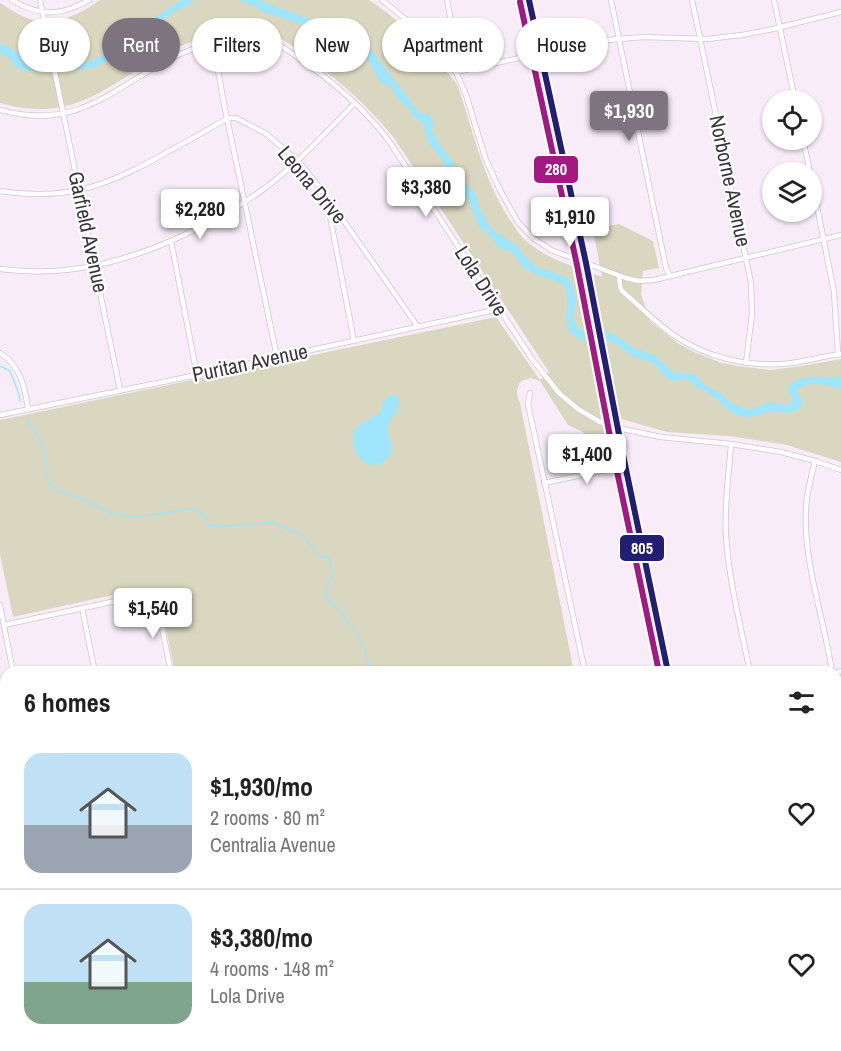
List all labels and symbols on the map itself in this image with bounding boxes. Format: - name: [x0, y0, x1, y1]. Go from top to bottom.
- pin: $1,930: [580, 91, 678, 142]
- street label: Norborne Avenue: [702, 112, 759, 249]
- street label: Leona Drive: [271, 139, 354, 230]
- line badge: 280: [533, 155, 579, 184]
- text: 280: [545, 158, 567, 180]
- pin: $3,380: [377, 167, 475, 218]
- street label: Garfield Avenue: [61, 169, 115, 295]
- pin: $2,280: [151, 189, 249, 240]
- pin: $1,910: [521, 197, 619, 248]
- street label: Lola Drive: [448, 240, 515, 322]
- street label: Puritan Avenue: [189, 336, 310, 389]
- pin: $1,400: [538, 434, 636, 485]
- line badge: 805: [619, 534, 665, 562]
- text: 805: [631, 537, 653, 559]
- pin: $1,540: [104, 588, 202, 639]

